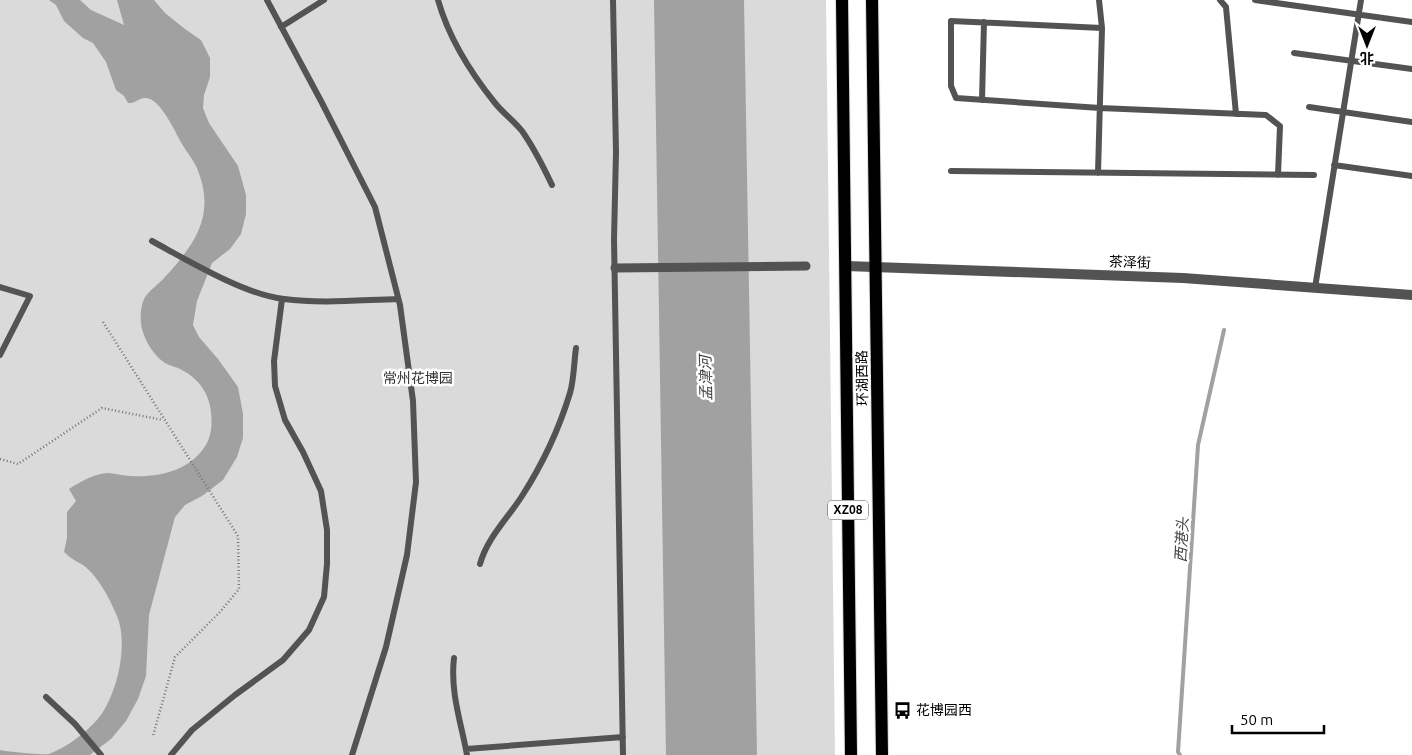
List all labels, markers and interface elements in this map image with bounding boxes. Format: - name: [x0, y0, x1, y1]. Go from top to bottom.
- north arrow: [1342, 20, 1392, 70]
- text: 北: [1360, 50, 1374, 66]
- street label: 茶泽街: [1109, 253, 1151, 271]
- street label: 环湖西路: [854, 350, 870, 406]
- water label: 孟津河: [697, 352, 714, 401]
- park label: 常州花博园: [383, 370, 453, 386]
- road number: XZ08: [828, 500, 868, 520]
- water label: 西港头: [1172, 516, 1191, 563]
- bus stop icon: 花博园西: [892, 700, 912, 720]
- place label: 花博园西: [916, 702, 972, 718]
- scale bar: [1232, 702, 1324, 734]
- text: 50 m: [1240, 711, 1273, 728]

